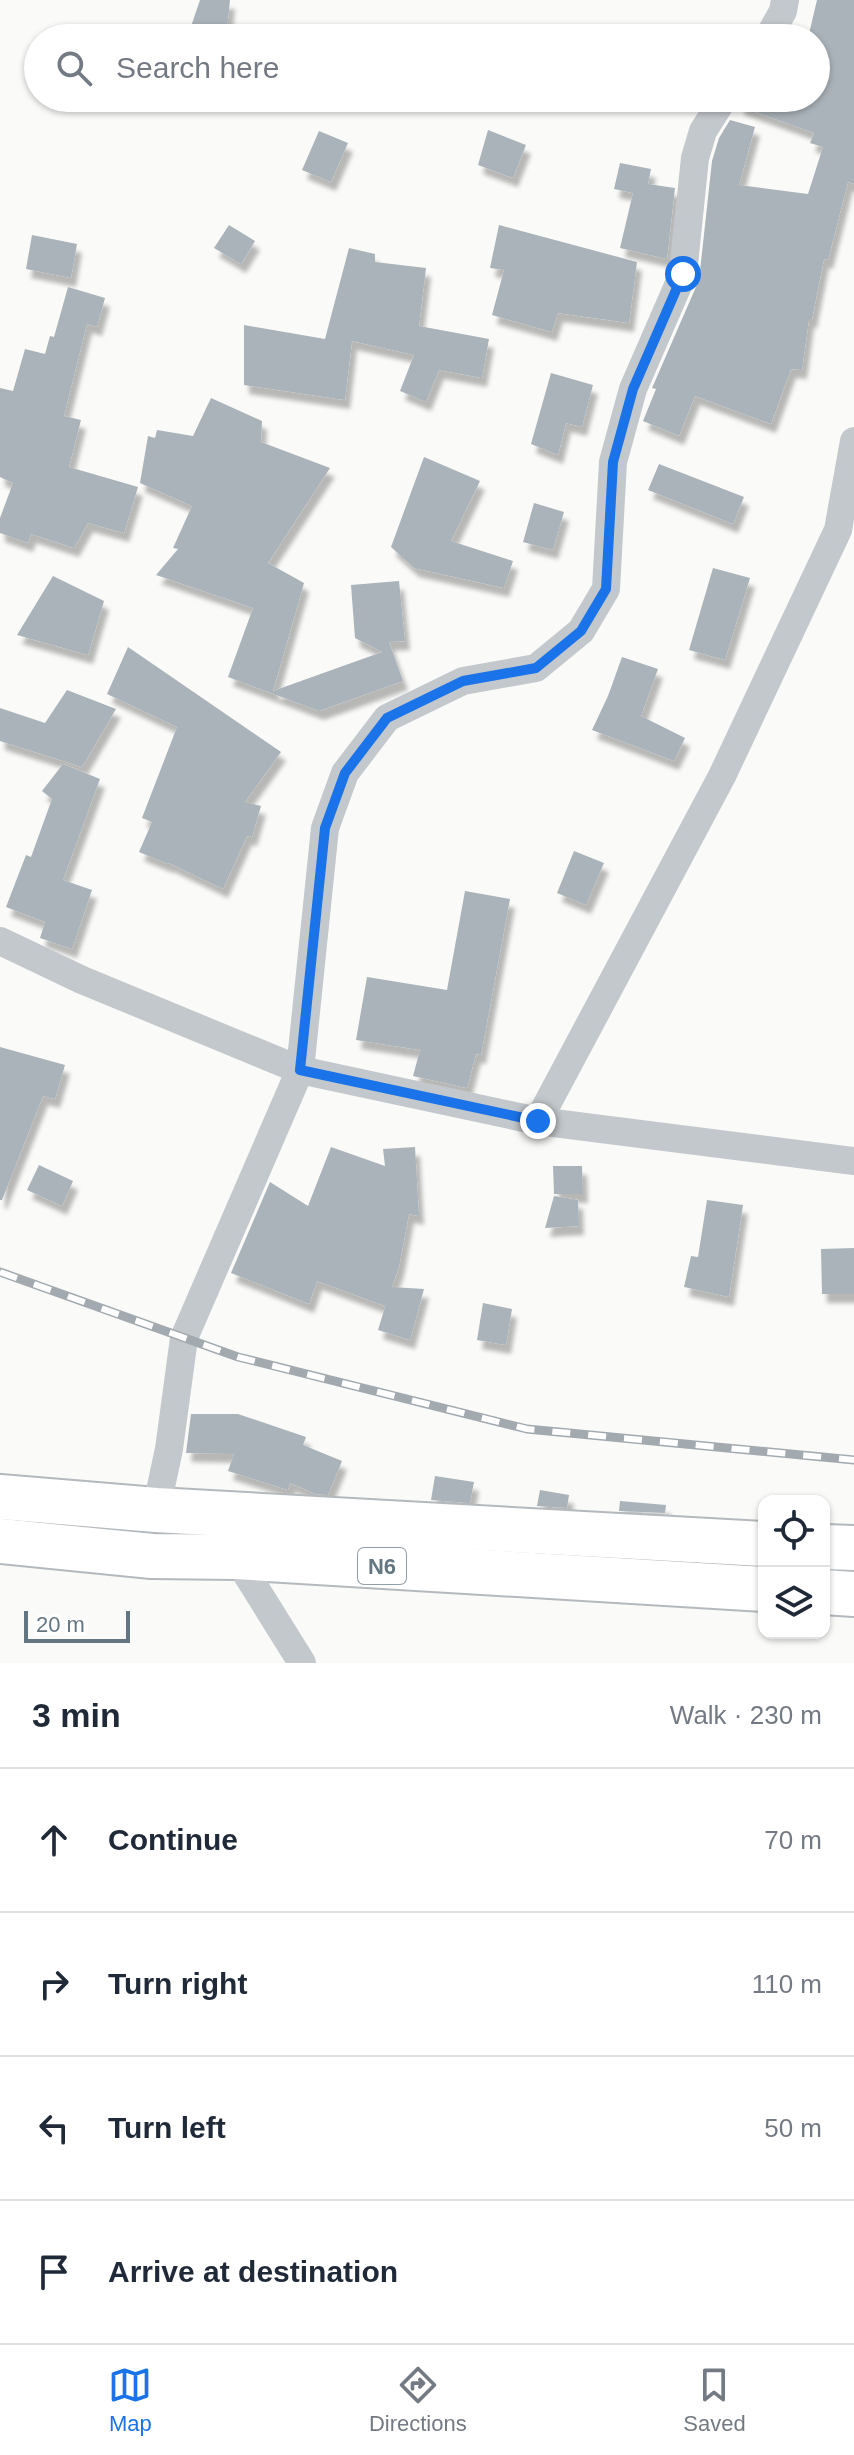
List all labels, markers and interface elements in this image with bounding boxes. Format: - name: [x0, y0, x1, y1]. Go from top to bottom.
- search box: [24, 24, 830, 112]
- icon: search: [52, 46, 96, 90]
- text: Search here: [116, 51, 279, 84]
- route start: [665, 256, 701, 292]
- route end: [520, 1103, 556, 1139]
- map controls: [758, 1495, 830, 1639]
- button: locate: [758, 1495, 830, 1567]
- road number: N6: [358, 1548, 406, 1584]
- button: layers: [758, 1567, 830, 1639]
- scale bar: [24, 1607, 130, 1643]
- text: 20 m: [36, 1612, 85, 1637]
- text: 3 min: [32, 1696, 121, 1734]
- text: Walk · 230 m: [670, 1700, 822, 1730]
- icon: ahead: [32, 1818, 76, 1862]
- text: Continue: [108, 1823, 238, 1856]
- text: 70 m: [764, 1825, 822, 1855]
- icon: right: [32, 1962, 76, 2006]
- text: Turn right: [108, 1967, 247, 2000]
- text: 110 m: [752, 1969, 822, 1999]
- icon: left: [32, 2106, 76, 2150]
- text: Turn left: [108, 2111, 226, 2144]
- text: 50 m: [764, 2113, 822, 2143]
- icon: arrive: [32, 2250, 76, 2294]
- text: Arrive at destination: [108, 2255, 398, 2288]
- tab: Map: [108, 2363, 152, 2437]
- tab: Directions: [369, 2363, 467, 2437]
- tab: Saved: [683, 2363, 746, 2437]

